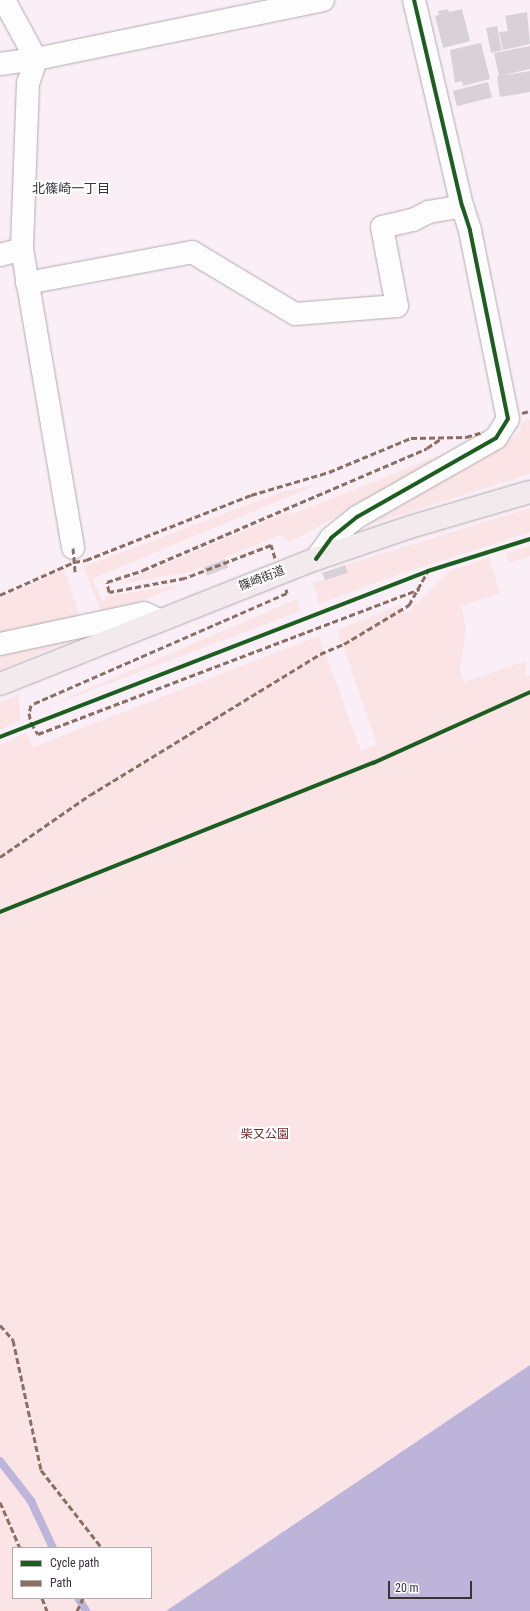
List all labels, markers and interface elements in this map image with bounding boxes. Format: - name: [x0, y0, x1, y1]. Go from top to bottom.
- district label: 北篠崎一丁目: [32, 181, 110, 197]
- street label: 篠崎街道: [237, 564, 287, 594]
- park label: 柴又公園: [241, 1128, 289, 1142]
- legend: [12, 1547, 152, 1599]
- text: Cycle path: [50, 1556, 99, 1570]
- scale bar: [390, 1573, 474, 1599]
- text: Path: [50, 1576, 72, 1590]
- text: 20 m: [395, 1581, 419, 1595]

